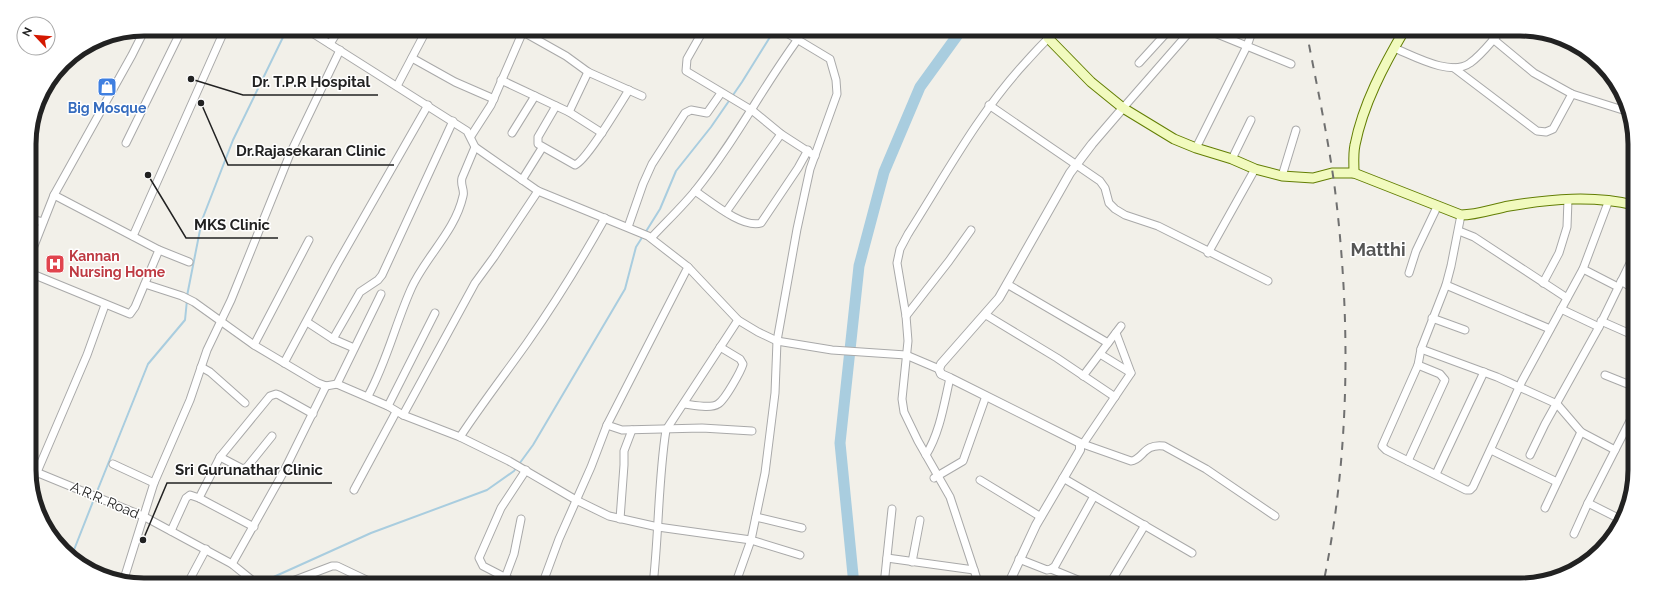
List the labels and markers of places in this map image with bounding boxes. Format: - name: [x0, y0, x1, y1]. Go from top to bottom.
- callout: Dr. T.P.R Hospital: [243, 68, 378, 95]
- shop icon: Big Mosque: [96, 76, 118, 98]
- place label: Big Mosque: [68, 100, 147, 116]
- callout: Dr.Rajasekaran Clinic: [228, 138, 394, 165]
- callout: MKS Clinic: [186, 211, 278, 238]
- place label: Kannan Nursing Home: [69, 248, 166, 280]
- hospital icon: Kannan Nursing Home: [44, 253, 66, 275]
- callout: Sri Gurunathar Clinic: [167, 456, 332, 483]

